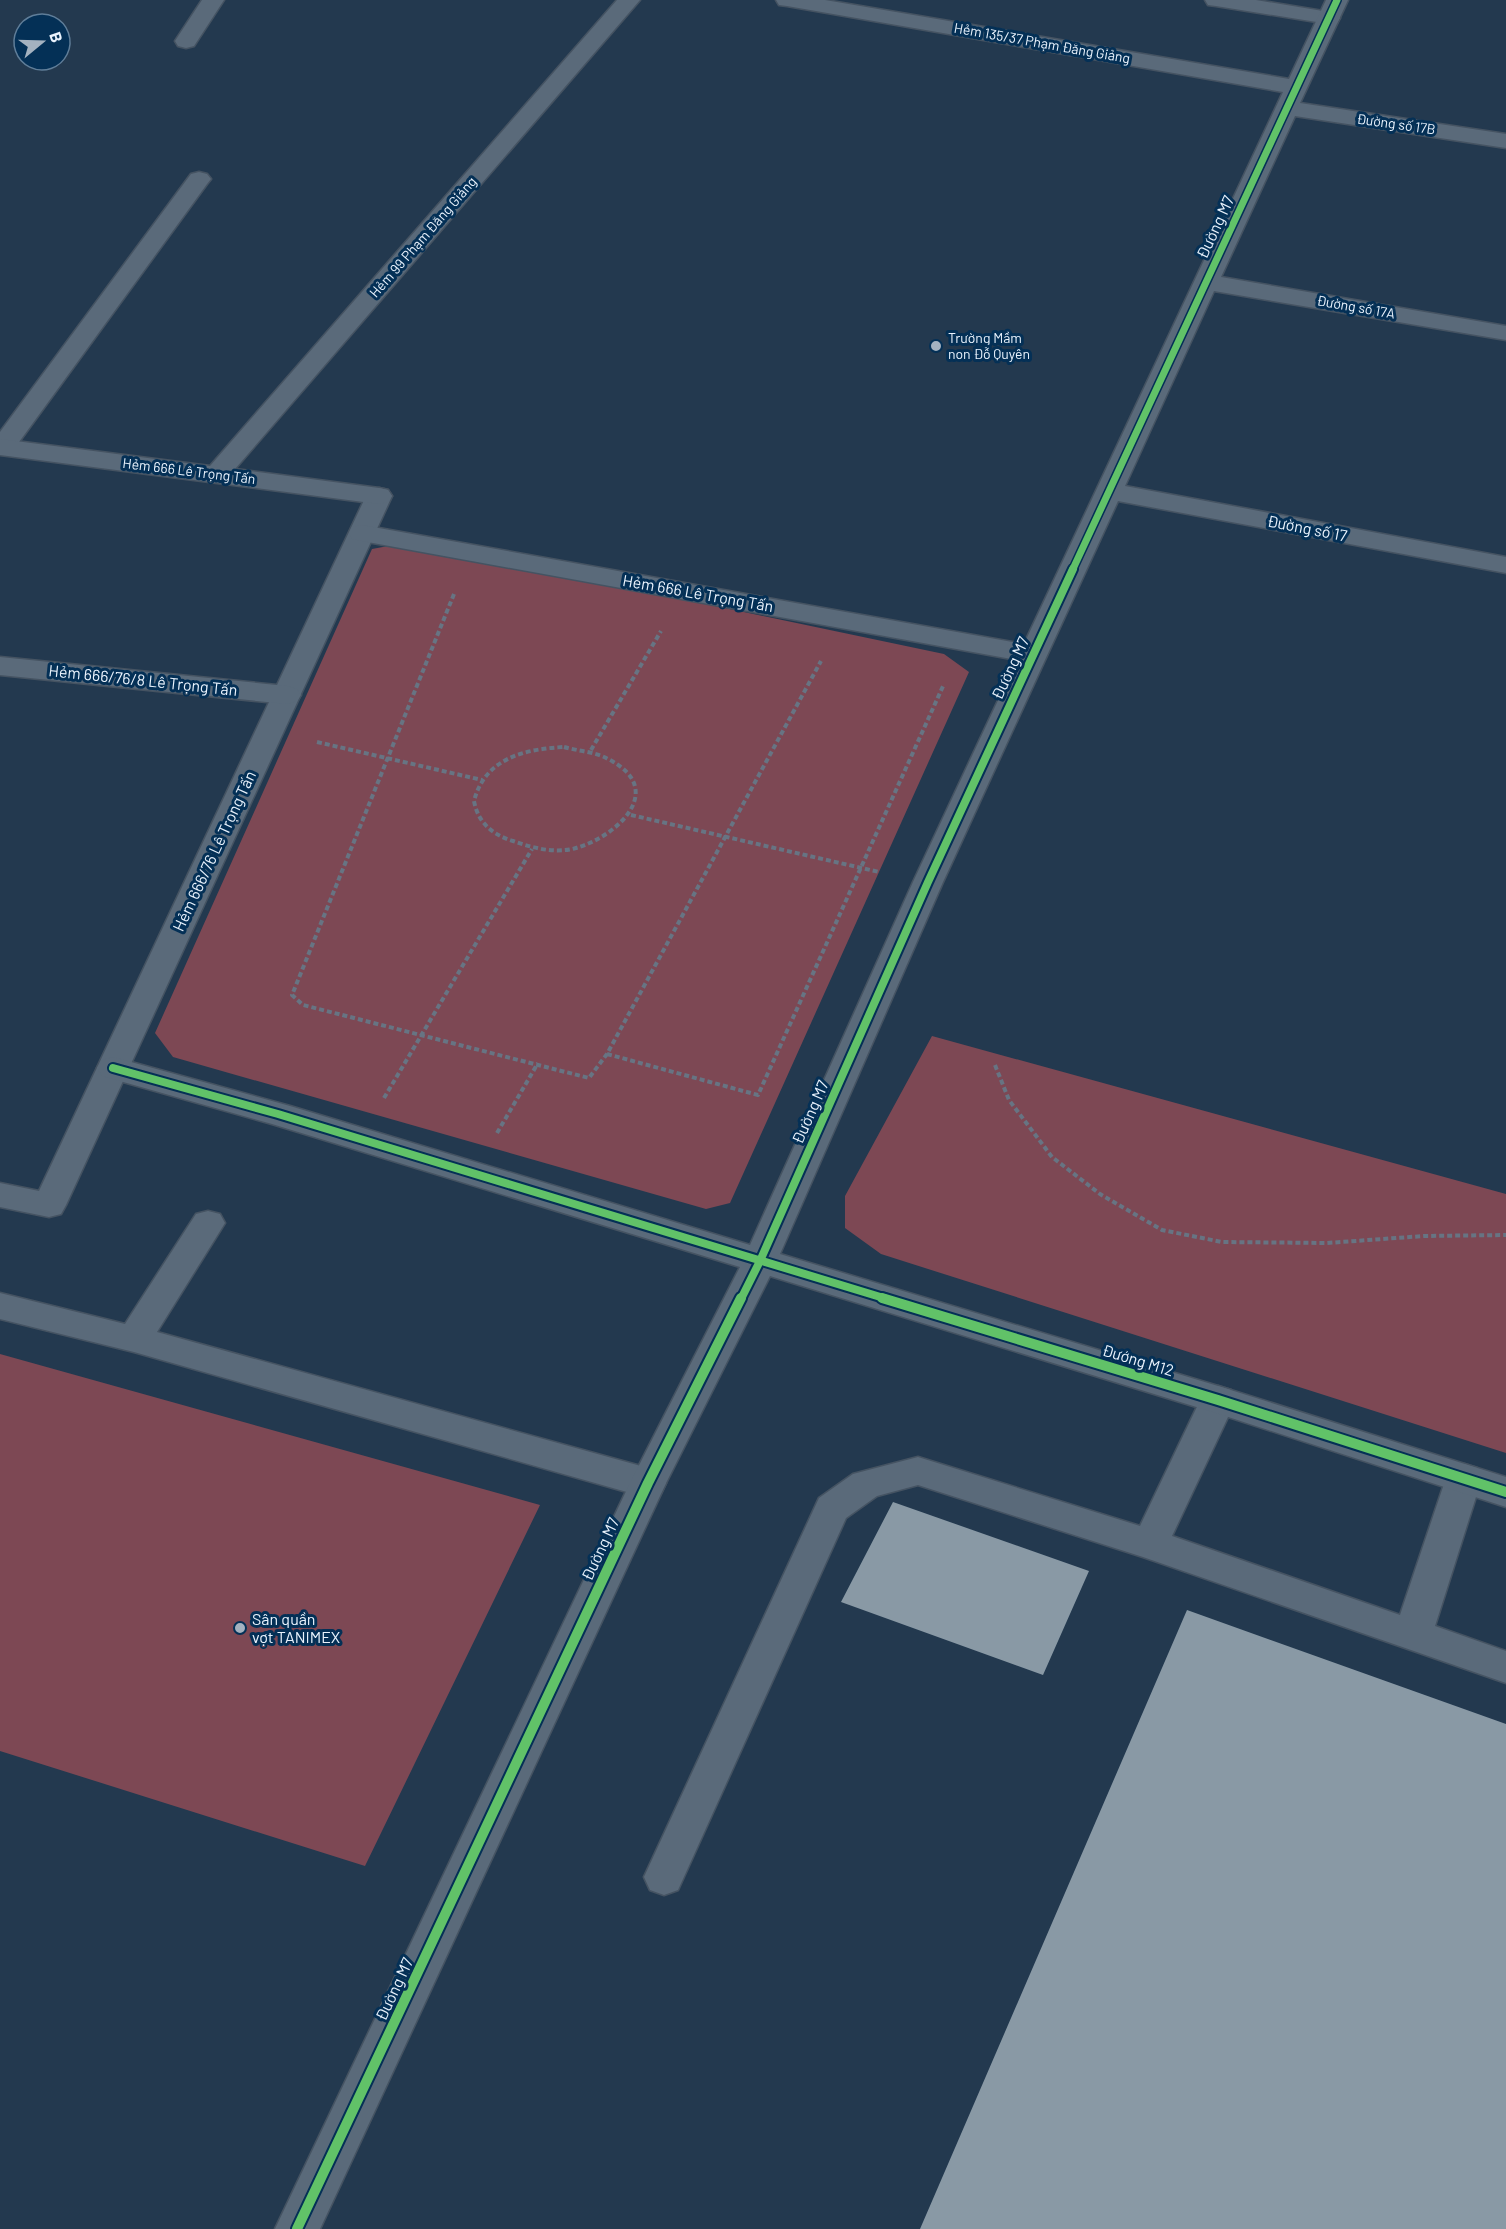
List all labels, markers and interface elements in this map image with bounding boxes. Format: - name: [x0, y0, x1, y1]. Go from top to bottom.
- north arrow: [12, 12, 72, 72]
- street label: Hẻm 135/37 Phạm Đăng Giảng: [953, 19, 1132, 66]
- text: B: [46, 29, 67, 45]
- street label: Đường số 17B: [1355, 110, 1437, 137]
- street label: Hẻm 99 Phạm Đăng Giảng: [366, 173, 480, 301]
- street label: Đường M7: [1192, 192, 1238, 261]
- street label: Đường số 17A: [1316, 291, 1397, 322]
- place label: Trường Mầm non Đỗ Quyên: [948, 329, 1030, 362]
- marker: Trường Mầm non Đỗ Quyên: [929, 339, 943, 353]
- street label: Hẻm 666 Lê Trọng Tấn: [122, 454, 256, 487]
- street label: Đường số 17: [1266, 510, 1349, 545]
- street label: Hẻm 666 Lê Trọng Tấn: [621, 570, 775, 615]
- street label: Đường M7: [987, 633, 1033, 702]
- street label: Hẻm 666/76/8 Lê Trọng Tấn: [48, 660, 238, 699]
- street label: Hẻm 666/76 Lê Trọng Tấn: [168, 767, 259, 934]
- street label: Đường M7: [787, 1077, 832, 1146]
- street label: Đướng M12: [1100, 1340, 1176, 1379]
- street label: Đường M7: [577, 1514, 623, 1583]
- place label: Sân quần vợt TANIMEX: [252, 1609, 340, 1646]
- marker: Sân quần vợt TANIMEX: [233, 1621, 247, 1635]
- street label: Đường M7: [371, 1954, 417, 2023]

